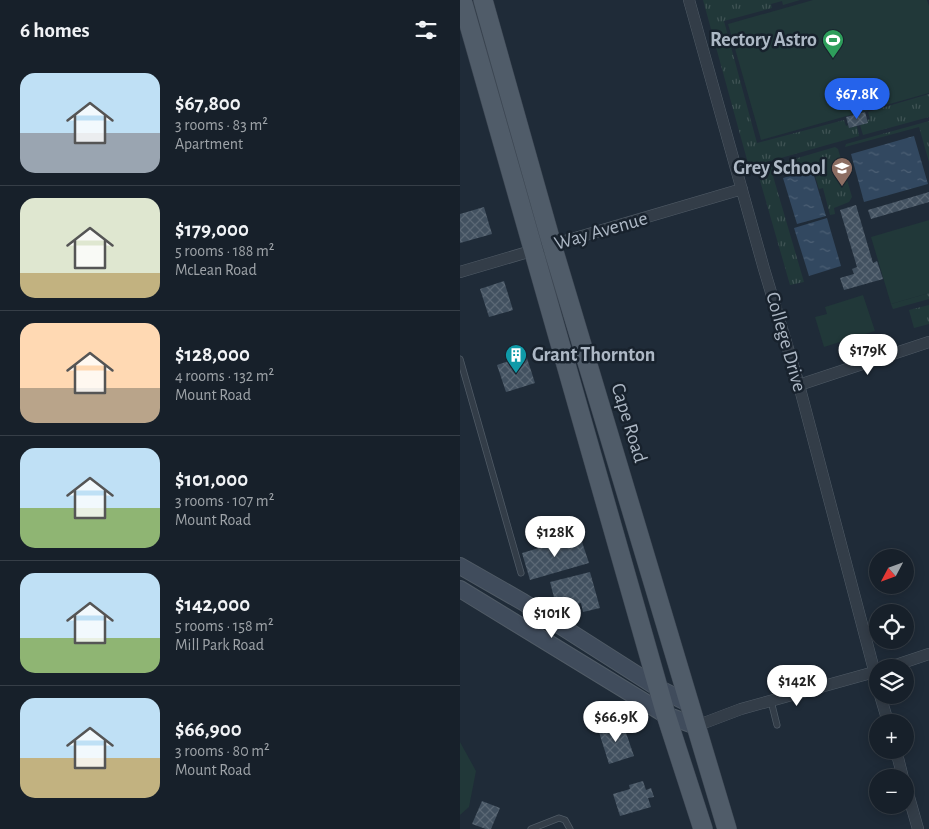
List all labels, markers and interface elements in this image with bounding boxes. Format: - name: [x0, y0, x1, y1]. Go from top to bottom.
- icon: filters: [412, 16, 440, 44]
- text: 6 homes: [20, 20, 90, 41]
- sports icon: Rectory Astro: [821, 28, 845, 59]
- place label: Rectory Astro: [710, 30, 817, 50]
- pin: $67.8K: [816, 78, 898, 120]
- text: $67.8K: [836, 86, 878, 102]
- icon: home: [60, 93, 120, 153]
- text: $67,800: [175, 93, 241, 114]
- text: 3 rooms · 83 m²: [175, 117, 268, 133]
- text: Apartment: [175, 136, 243, 152]
- school or university icon: Grey School: [830, 156, 854, 187]
- place label: Grey School: [733, 158, 826, 178]
- street label: Way Avenue: [552, 208, 650, 254]
- icon: home: [60, 218, 120, 278]
- text: $179,000: [175, 219, 249, 240]
- text: 5 rooms · 188 m²: [175, 243, 274, 259]
- text: McLean Road: [175, 262, 257, 278]
- street label: College Drive: [762, 290, 810, 394]
- pin: $179K: [833, 334, 903, 376]
- text: $179K: [850, 342, 886, 358]
- icon: home: [60, 343, 120, 403]
- building icon: Grant Thornton: [504, 343, 528, 374]
- text: $128,000: [175, 344, 250, 365]
- place label: Grant Thornton: [532, 345, 655, 365]
- text: 4 rooms · 132 m²: [175, 368, 274, 384]
- street label: Cape Road: [607, 381, 651, 465]
- text: Mount Road: [175, 387, 251, 403]
- icon: home: [60, 468, 120, 528]
- text: $101,000: [175, 469, 248, 490]
- text: 3 rooms · 107 m²: [175, 493, 274, 509]
- text: Mount Road: [175, 512, 251, 528]
- pin: $128K: [520, 516, 590, 558]
- text: $128K: [536, 524, 574, 540]
- north arrow: [869, 549, 914, 594]
- map controls: [869, 549, 914, 814]
- icon: home: [60, 593, 120, 653]
- text: $142,000: [175, 594, 250, 615]
- pin: $101K: [517, 596, 587, 639]
- button: locate: [869, 604, 914, 649]
- text: $101K: [534, 605, 570, 621]
- text: 5 rooms · 158 m²: [175, 618, 274, 634]
- text: Mill Park Road: [175, 637, 264, 653]
- button: layers: [869, 659, 914, 704]
- pin: $142K: [762, 664, 832, 707]
- text: $142K: [778, 673, 816, 689]
- pin: $66.9K: [575, 700, 657, 743]
- text: $66.9K: [594, 709, 638, 725]
- button: +: [869, 714, 914, 759]
- icon: home: [60, 718, 120, 778]
- text: $66,900: [175, 719, 242, 740]
- text: 3 rooms · 80 m²: [175, 743, 270, 759]
- text: Mount Road: [175, 762, 251, 778]
- button: −: [869, 769, 914, 814]

